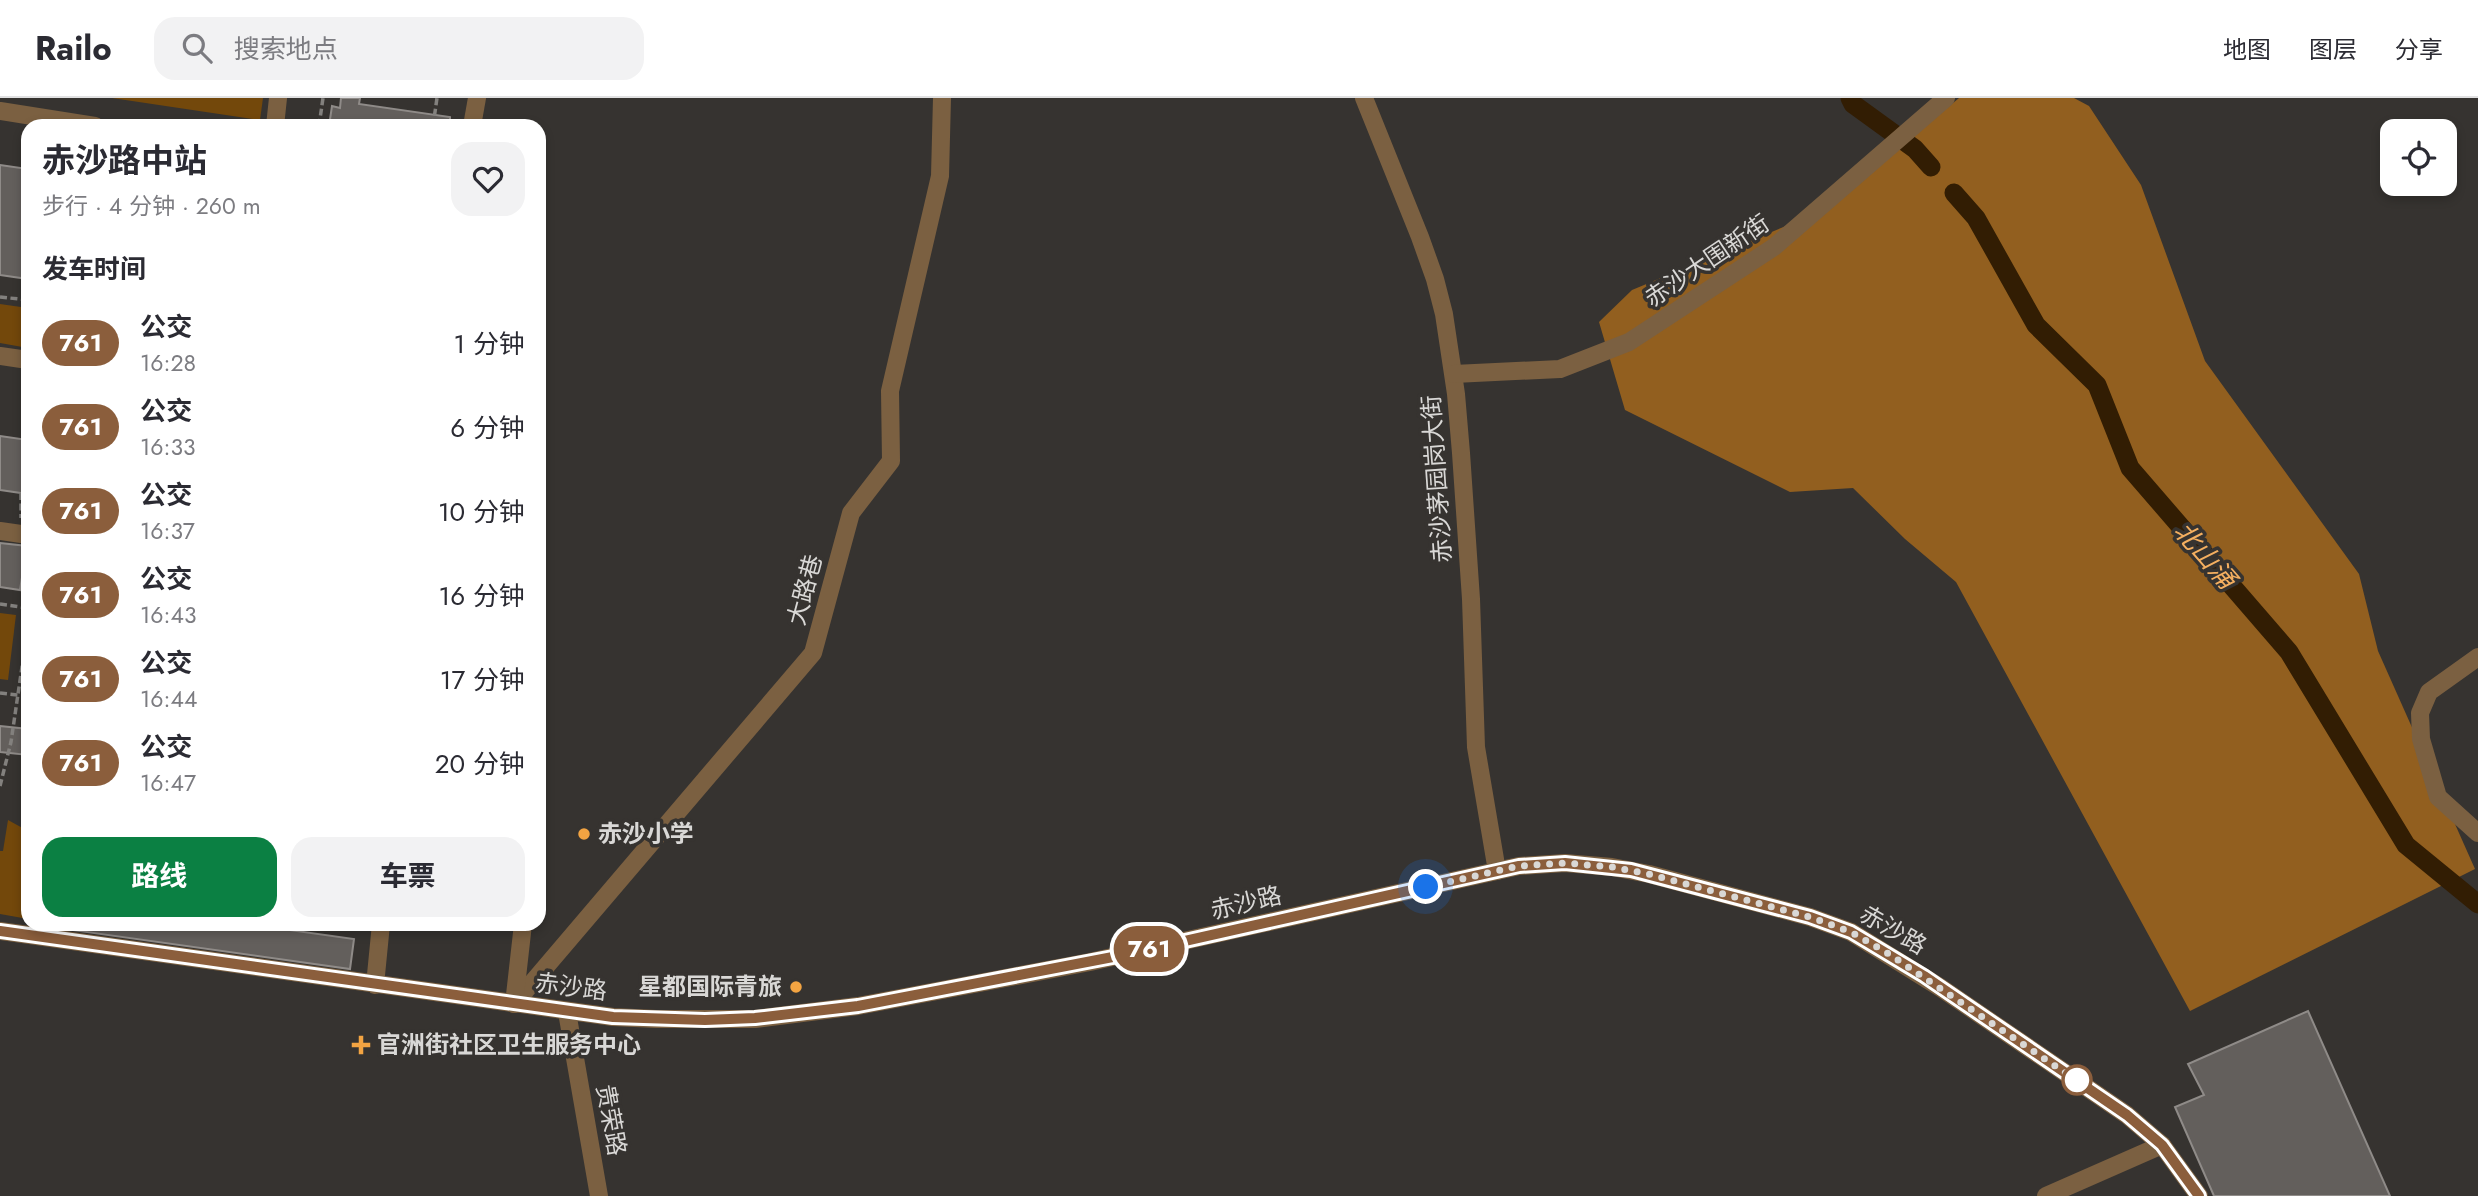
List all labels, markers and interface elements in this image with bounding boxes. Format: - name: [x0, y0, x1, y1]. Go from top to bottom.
- search box: [154, 17, 644, 80]
- text: Railo: [35, 25, 112, 72]
- icon: search: [178, 29, 216, 67]
- text: 搜索地点: [234, 30, 338, 68]
- text: 地图: [2223, 32, 2271, 67]
- text: 图层: [2309, 32, 2357, 67]
- text: 分享: [2395, 32, 2443, 67]
- map controls: [2380, 119, 2457, 196]
- button: locate: [2380, 119, 2457, 196]
- text: 赤沙路中站: [42, 137, 207, 184]
- button: heart: [451, 142, 525, 216]
- text: 步行 · 4 分钟 · 260 m: [42, 189, 261, 223]
- street label: 赤沙大围新街: [1637, 206, 1776, 315]
- text: 发车时间: [42, 250, 146, 288]
- text: 公交: [140, 308, 192, 346]
- text: 761: [59, 325, 102, 360]
- text: 1 分钟: [453, 325, 525, 363]
- text: 16:28: [140, 346, 196, 380]
- text: 公交: [140, 392, 192, 430]
- street label: 赤沙茅园岗大街: [1413, 394, 1460, 564]
- text: 761: [59, 409, 102, 444]
- text: 6 分钟: [450, 409, 525, 447]
- text: 16:33: [140, 430, 196, 464]
- text: 公交: [140, 476, 192, 514]
- text: 761: [59, 493, 102, 528]
- text: 10 分钟: [438, 493, 525, 531]
- water label: 北山涌: [2165, 513, 2247, 599]
- text: 16:37: [140, 514, 195, 548]
- street label: 大路巷: [778, 551, 831, 629]
- text: 公交: [140, 560, 192, 598]
- text: 761: [59, 577, 102, 612]
- text: 16 分钟: [439, 577, 525, 615]
- text: 16:43: [140, 598, 196, 632]
- text: 公交: [140, 644, 192, 682]
- text: 761: [59, 661, 102, 696]
- text: 17 分钟: [440, 661, 525, 699]
- text: 16:44: [140, 682, 197, 716]
- text: 公交: [140, 728, 192, 766]
- text: 761: [59, 745, 102, 780]
- text: 20 分钟: [435, 745, 525, 783]
- text: 16:47: [140, 766, 196, 800]
- place label: 赤沙小学: [598, 816, 694, 851]
- marker: 赤沙小学: [576, 826, 592, 842]
- button: 路线: [42, 837, 277, 917]
- button: 车票: [291, 837, 525, 917]
- your location: [1408, 869, 1443, 904]
- street label: 赤沙路: [1207, 877, 1285, 928]
- street label: 赤沙路: [1853, 896, 1933, 963]
- line badge: 761: [1109, 926, 1189, 972]
- text: 761: [1128, 931, 1170, 966]
- street label: 赤沙路: [533, 965, 609, 1008]
- place label: 星都国际青旅: [638, 969, 782, 1004]
- marker: 星都国际青旅: [788, 979, 804, 995]
- place label: 官洲街社区卫生服务中心: [377, 1027, 641, 1062]
- marker: 官洲街社区卫生服务中心: [351, 1035, 371, 1055]
- unlabelled marker: [2062, 1065, 2092, 1095]
- street label: 贵荣路: [588, 1081, 635, 1158]

